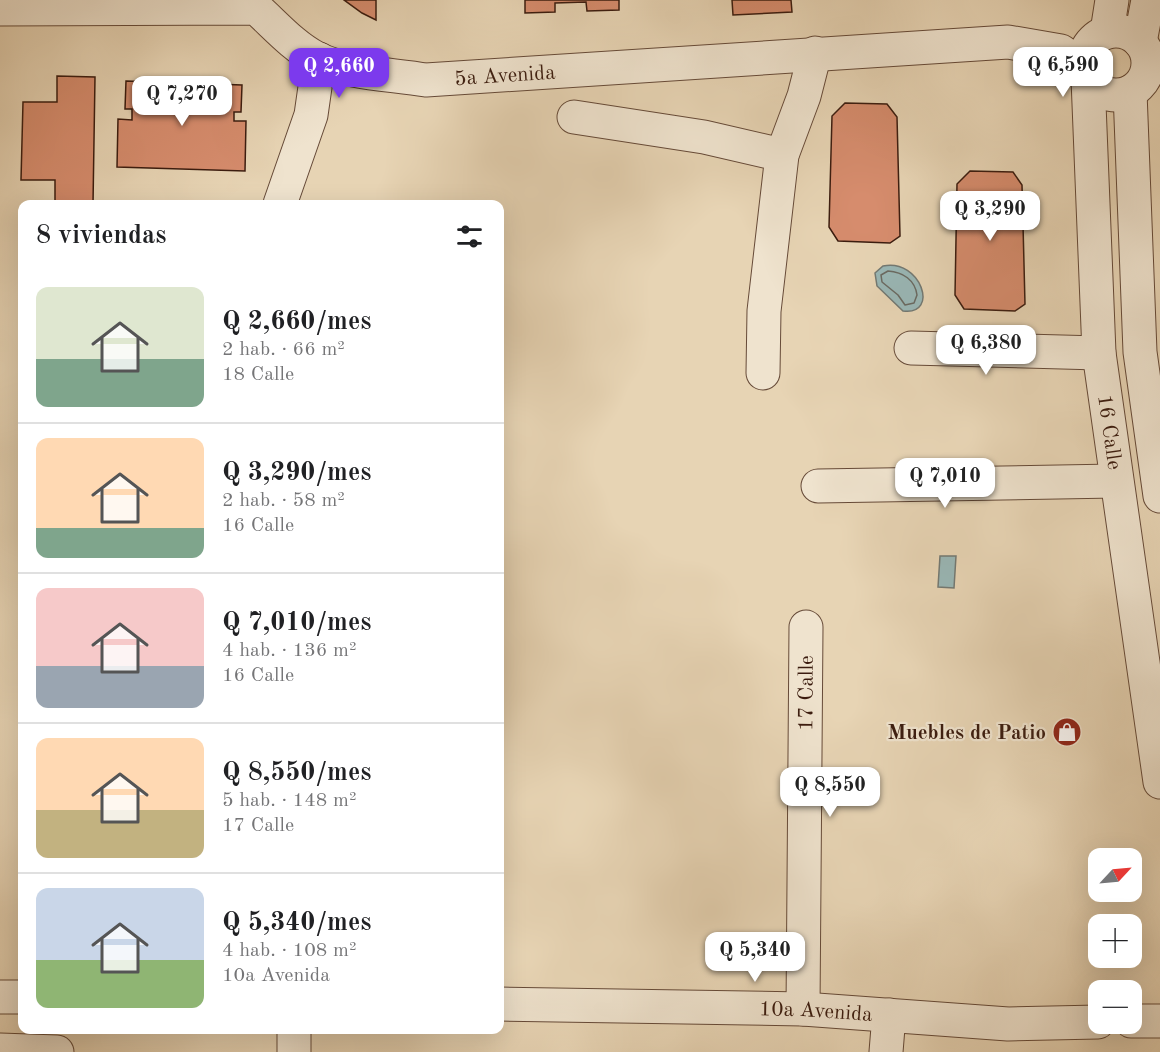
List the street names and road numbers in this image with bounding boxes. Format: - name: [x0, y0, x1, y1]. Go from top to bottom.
- street label: 5a Avenida: [454, 63, 556, 90]
- street label: 16 Calle: [1093, 393, 1124, 471]
- street label: 17 Calle: [796, 655, 818, 731]
- street label: 10a Avenida: [759, 999, 873, 1026]

